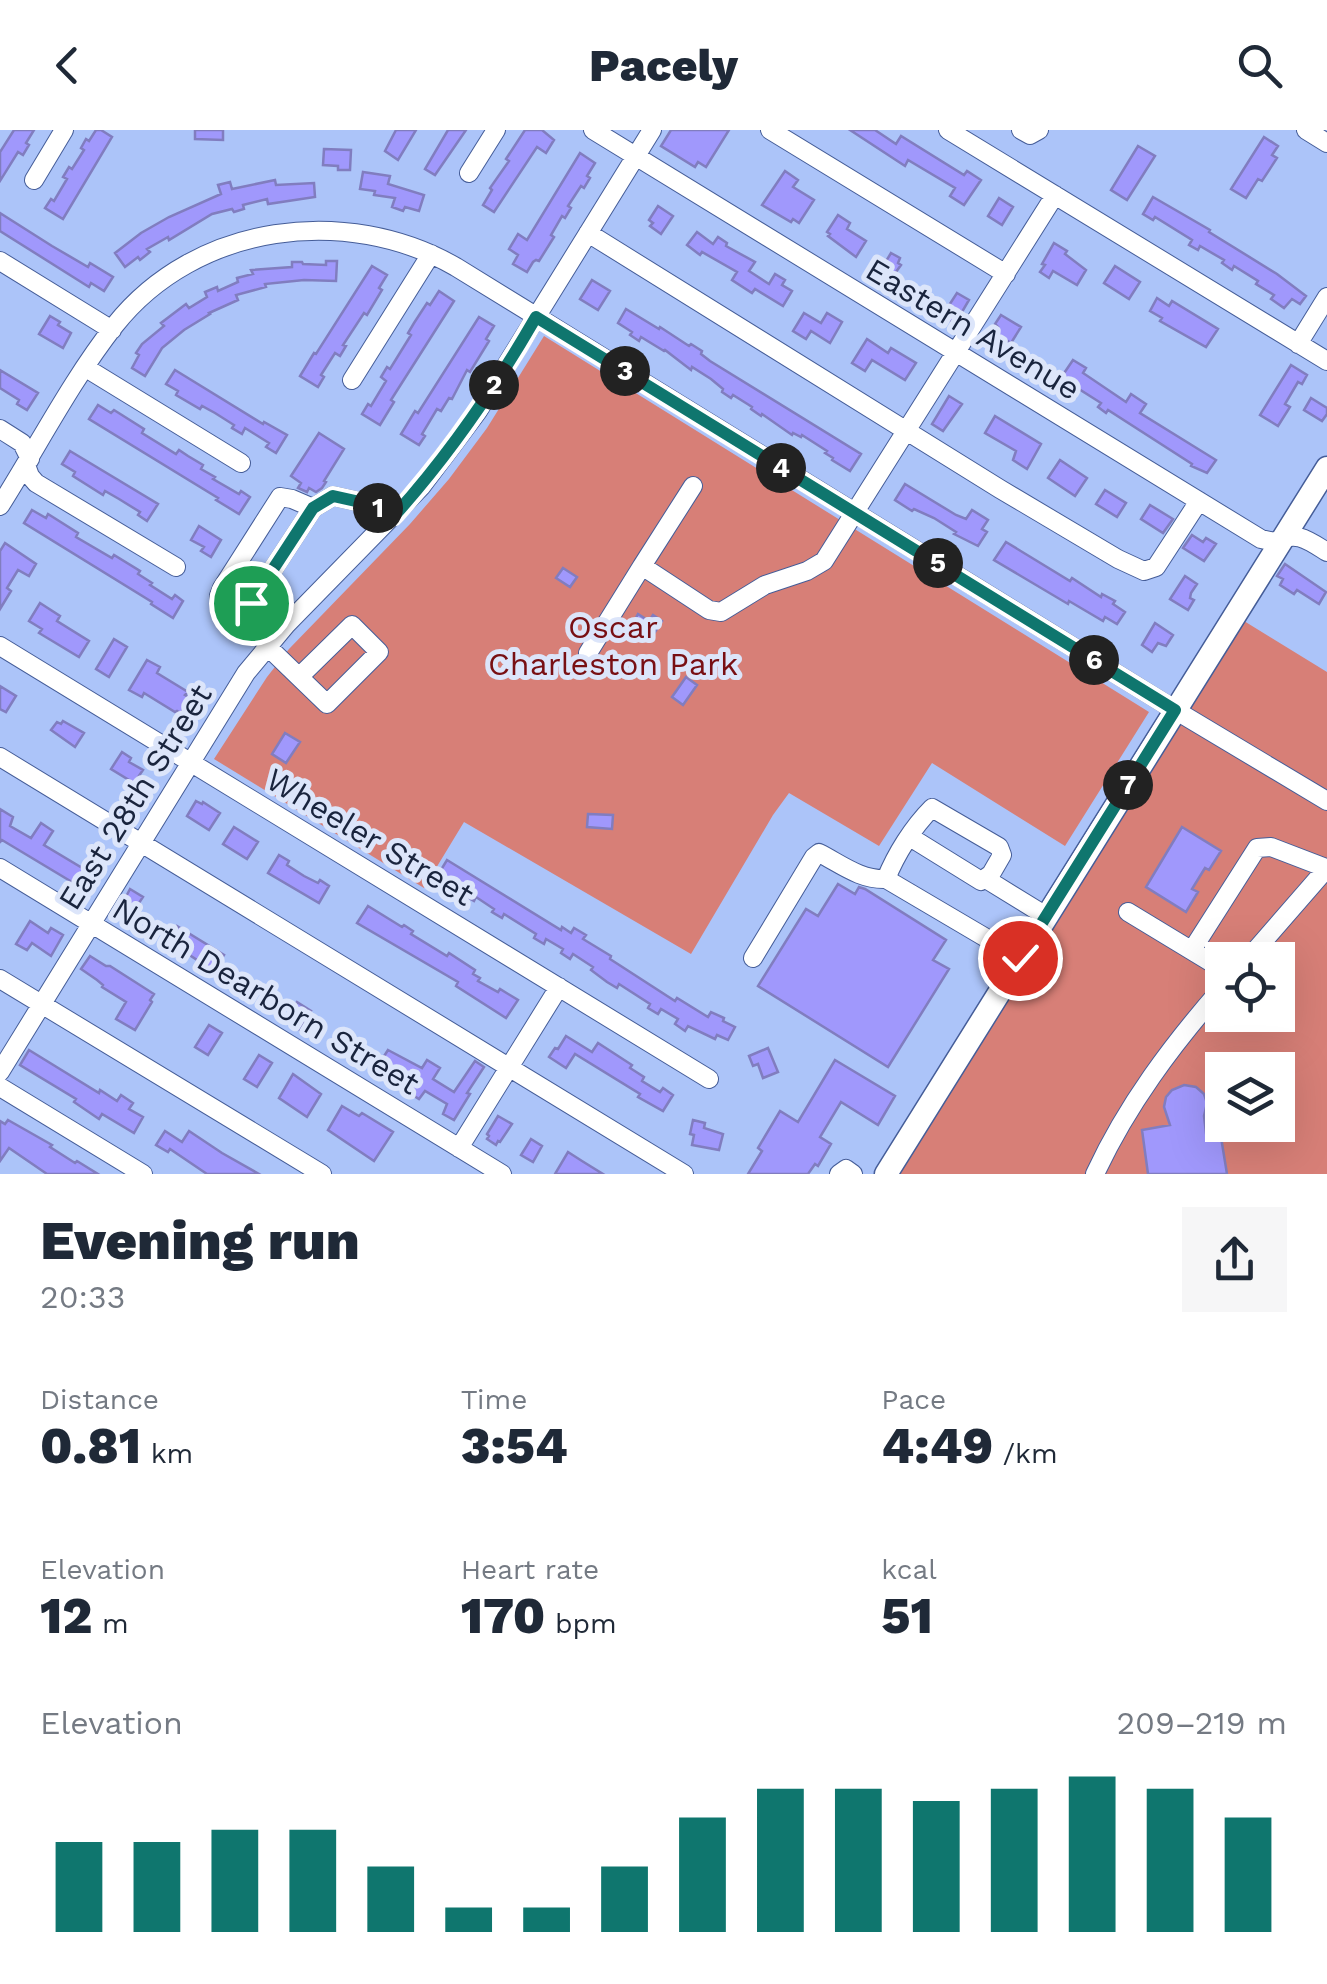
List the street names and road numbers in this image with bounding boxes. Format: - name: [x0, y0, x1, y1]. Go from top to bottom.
- street label: Eastern Avenue: [859, 250, 1087, 408]
- street label: East 28th Street: [50, 677, 220, 917]
- street label: Wheeler Street: [259, 760, 481, 914]
- street label: North Dearborn Street: [106, 889, 426, 1103]

